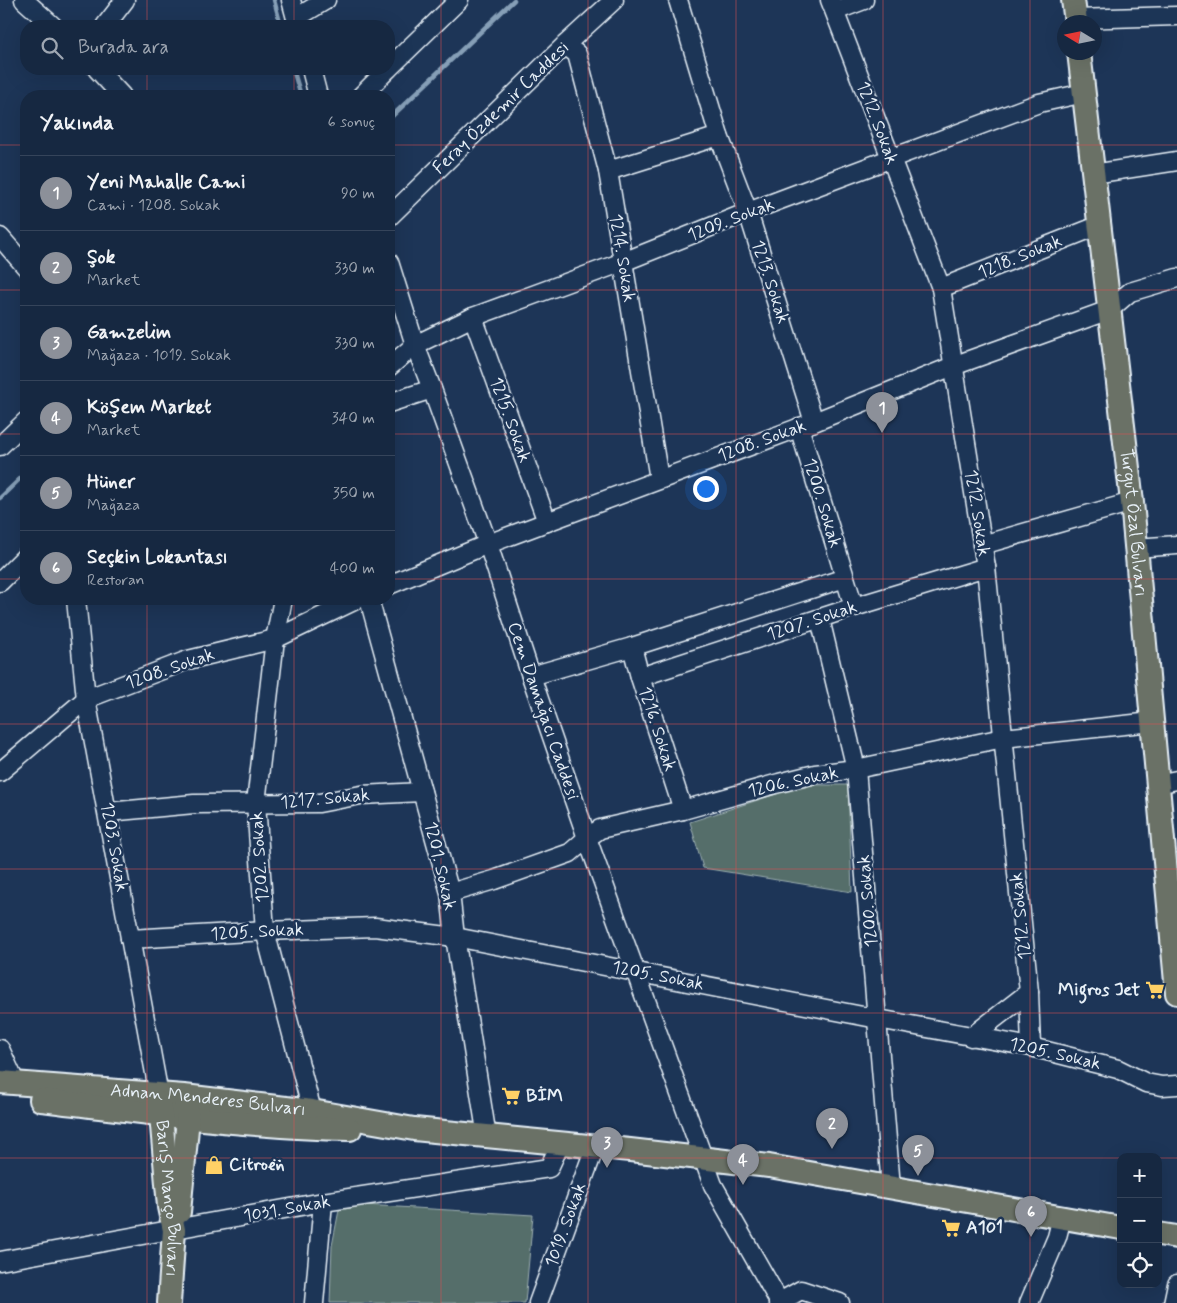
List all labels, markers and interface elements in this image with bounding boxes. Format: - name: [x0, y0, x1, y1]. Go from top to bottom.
- north arrow: [1057, 15, 1102, 60]
- search box: [20, 20, 395, 75]
- icon: search: [38, 34, 66, 62]
- text: Burada ara: [78, 35, 169, 60]
- street label: Feray Özdemir Caddesi: [427, 36, 575, 180]
- street label: 1212. Sokak: [850, 78, 904, 168]
- text: Yakında: [40, 109, 114, 137]
- text: 6 sonuç: [328, 112, 375, 133]
- text: Yeni Mahalle Cami: [87, 170, 246, 195]
- text: 1: [52, 183, 60, 204]
- text: 90 m: [341, 183, 375, 204]
- street label: 1209. Sokak: [684, 192, 778, 248]
- text: Cami · 1208. Sokak: [87, 195, 220, 216]
- street label: 1214. Sokak: [603, 212, 641, 304]
- street label: 1218. Sokak: [974, 229, 1066, 285]
- street label: 1213. Sokak: [745, 237, 795, 327]
- text: Şok: [87, 245, 115, 270]
- text: 2: [52, 258, 60, 279]
- text: 330 m: [334, 258, 375, 279]
- text: Market: [87, 270, 140, 291]
- text: Gamzelim: [87, 320, 171, 345]
- text: 3: [52, 333, 60, 354]
- text: 330 m: [334, 333, 375, 354]
- text: Mağaza · 1019. Sokak: [87, 345, 231, 366]
- street label: 1215. Sokak: [483, 374, 537, 466]
- pin: 1: [866, 392, 898, 433]
- text: Köşem Market: [87, 395, 211, 420]
- text: 4: [51, 408, 61, 429]
- text: 340 m: [331, 408, 375, 429]
- street label: 1208. Sokak: [714, 414, 810, 468]
- text: Market: [87, 420, 140, 441]
- street label: Turgut Özal Bulvarı: [1114, 448, 1153, 598]
- street label: 1200. Sokak: [797, 455, 847, 551]
- street label: 1212. Sokak: [958, 468, 996, 558]
- text: Hüner: [87, 470, 135, 495]
- your location: [693, 476, 719, 502]
- text: 5: [51, 483, 61, 504]
- text: 350 m: [333, 483, 375, 504]
- text: Mağaza: [87, 495, 140, 516]
- text: Seçkin Lokantası: [87, 545, 228, 570]
- text: 6: [52, 558, 60, 579]
- text: 400 m: [330, 558, 375, 579]
- text: Restoran: [87, 570, 145, 591]
- street label: 1207. Sokak: [764, 595, 860, 647]
- street label: Cem Damağacı Caddesi: [501, 619, 585, 803]
- street label: 1208. Sokak: [122, 643, 218, 695]
- street label: 1216. Sokak: [632, 683, 682, 775]
- street label: 1206. Sokak: [746, 761, 840, 803]
- street label: 1217. Sokak: [279, 783, 371, 815]
- street label: 1203. Sokak: [94, 800, 134, 894]
- street label: 1202. Sokak: [245, 811, 275, 903]
- street label: 1201. Sokak: [418, 819, 462, 913]
- street label: 1200. Sokak: [852, 854, 884, 948]
- street label: 1212. Sokak: [1004, 871, 1038, 961]
- street label: 1205. Sokak: [210, 918, 304, 946]
- street label: 1205. Sokak: [610, 955, 706, 997]
- place label: Migros Jet: [1058, 978, 1140, 1004]
- supermarket icon: Migros Jet: [1144, 979, 1166, 1001]
- street label: 1205. Sokak: [1007, 1032, 1103, 1076]
- street label: Adnan Menderes Bulvarı: [110, 1078, 307, 1122]
- place label: BİM: [526, 1084, 563, 1108]
- supermarket icon: BİM: [500, 1085, 522, 1107]
- pin: 2: [816, 1108, 848, 1149]
- street label: Barış Manço Bulvarı: [150, 1119, 187, 1278]
- pin: 3: [591, 1127, 623, 1168]
- pin: 5: [902, 1135, 934, 1176]
- pin: 4: [727, 1144, 759, 1185]
- place label: Citroën: [229, 1153, 284, 1177]
- map controls: [1117, 1153, 1162, 1288]
- button: +: [1117, 1153, 1162, 1198]
- shop icon: Citroën: [203, 1154, 225, 1176]
- street label: 1019. Sokak: [540, 1179, 592, 1271]
- street label: 1031. Sokak: [242, 1190, 332, 1228]
- pin: 6: [1015, 1196, 1047, 1237]
- button: −: [1117, 1198, 1162, 1243]
- place label: A101: [966, 1216, 1003, 1240]
- supermarket icon: A101: [940, 1217, 962, 1239]
- button: locate: [1117, 1243, 1162, 1288]

